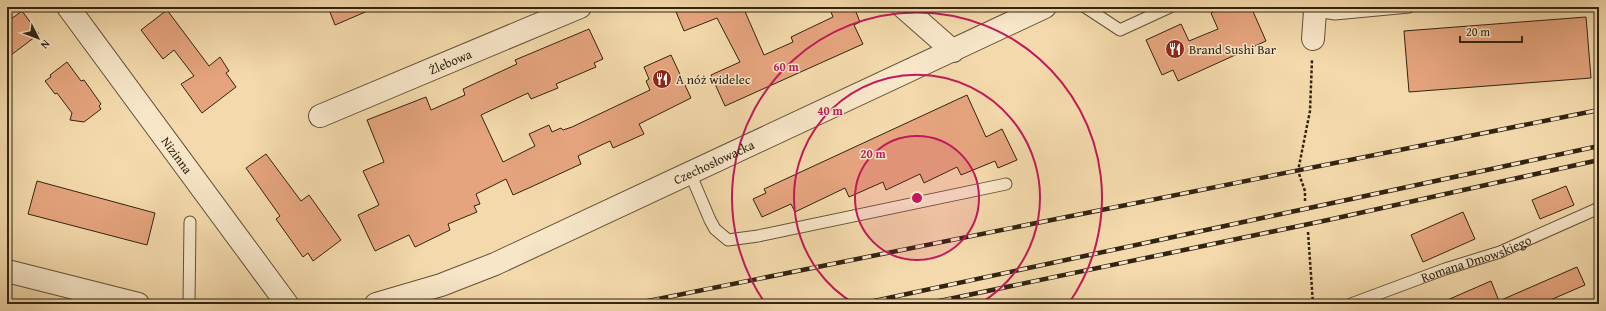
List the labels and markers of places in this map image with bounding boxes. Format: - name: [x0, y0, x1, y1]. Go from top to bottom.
- restaurant icon: Brand Sushi Bar: [1164, 38, 1186, 60]
- place label: Brand Sushi Bar: [1189, 40, 1277, 59]
- restaurant icon: A nóż widelec: [651, 68, 673, 90]
- place label: A nóż widelec: [676, 70, 751, 89]
- centre of rings: [910, 191, 924, 205]

